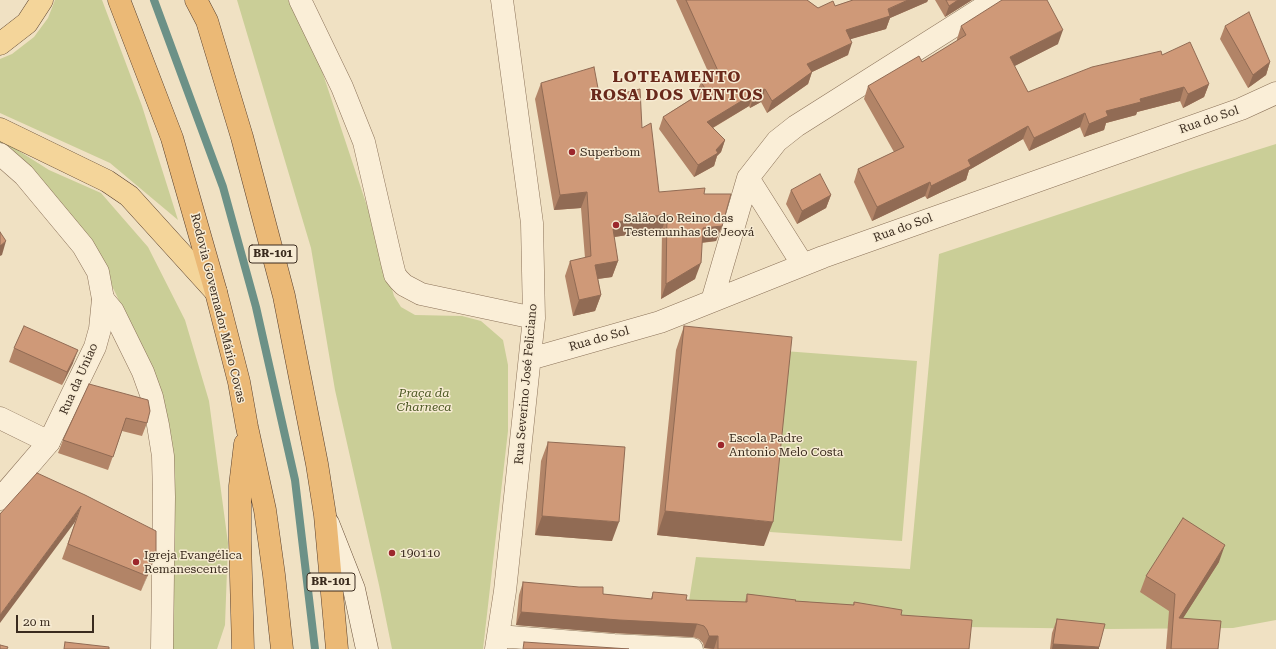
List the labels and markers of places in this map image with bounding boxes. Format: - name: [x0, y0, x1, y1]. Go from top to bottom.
- place label: Superbom: [580, 145, 640, 159]
- marker: Superbom: [567, 147, 577, 157]
- place label: Salão do Reino das Testemunhas de Jeová: [624, 211, 754, 239]
- marker: Salão do Reino das Testemunhas de Jeová: [611, 220, 621, 230]
- place label: Escola Padre Antonio Melo Costa: [729, 431, 843, 459]
- marker: Escola Padre Antonio Melo Costa: [716, 440, 726, 450]
- place label: 190110: [400, 546, 440, 560]
- place label: Igreja Evangélica Remanescente: [144, 548, 242, 576]
- marker: 190110: [387, 548, 397, 558]
- marker: Igreja Evangélica Remanescente: [131, 557, 141, 567]

